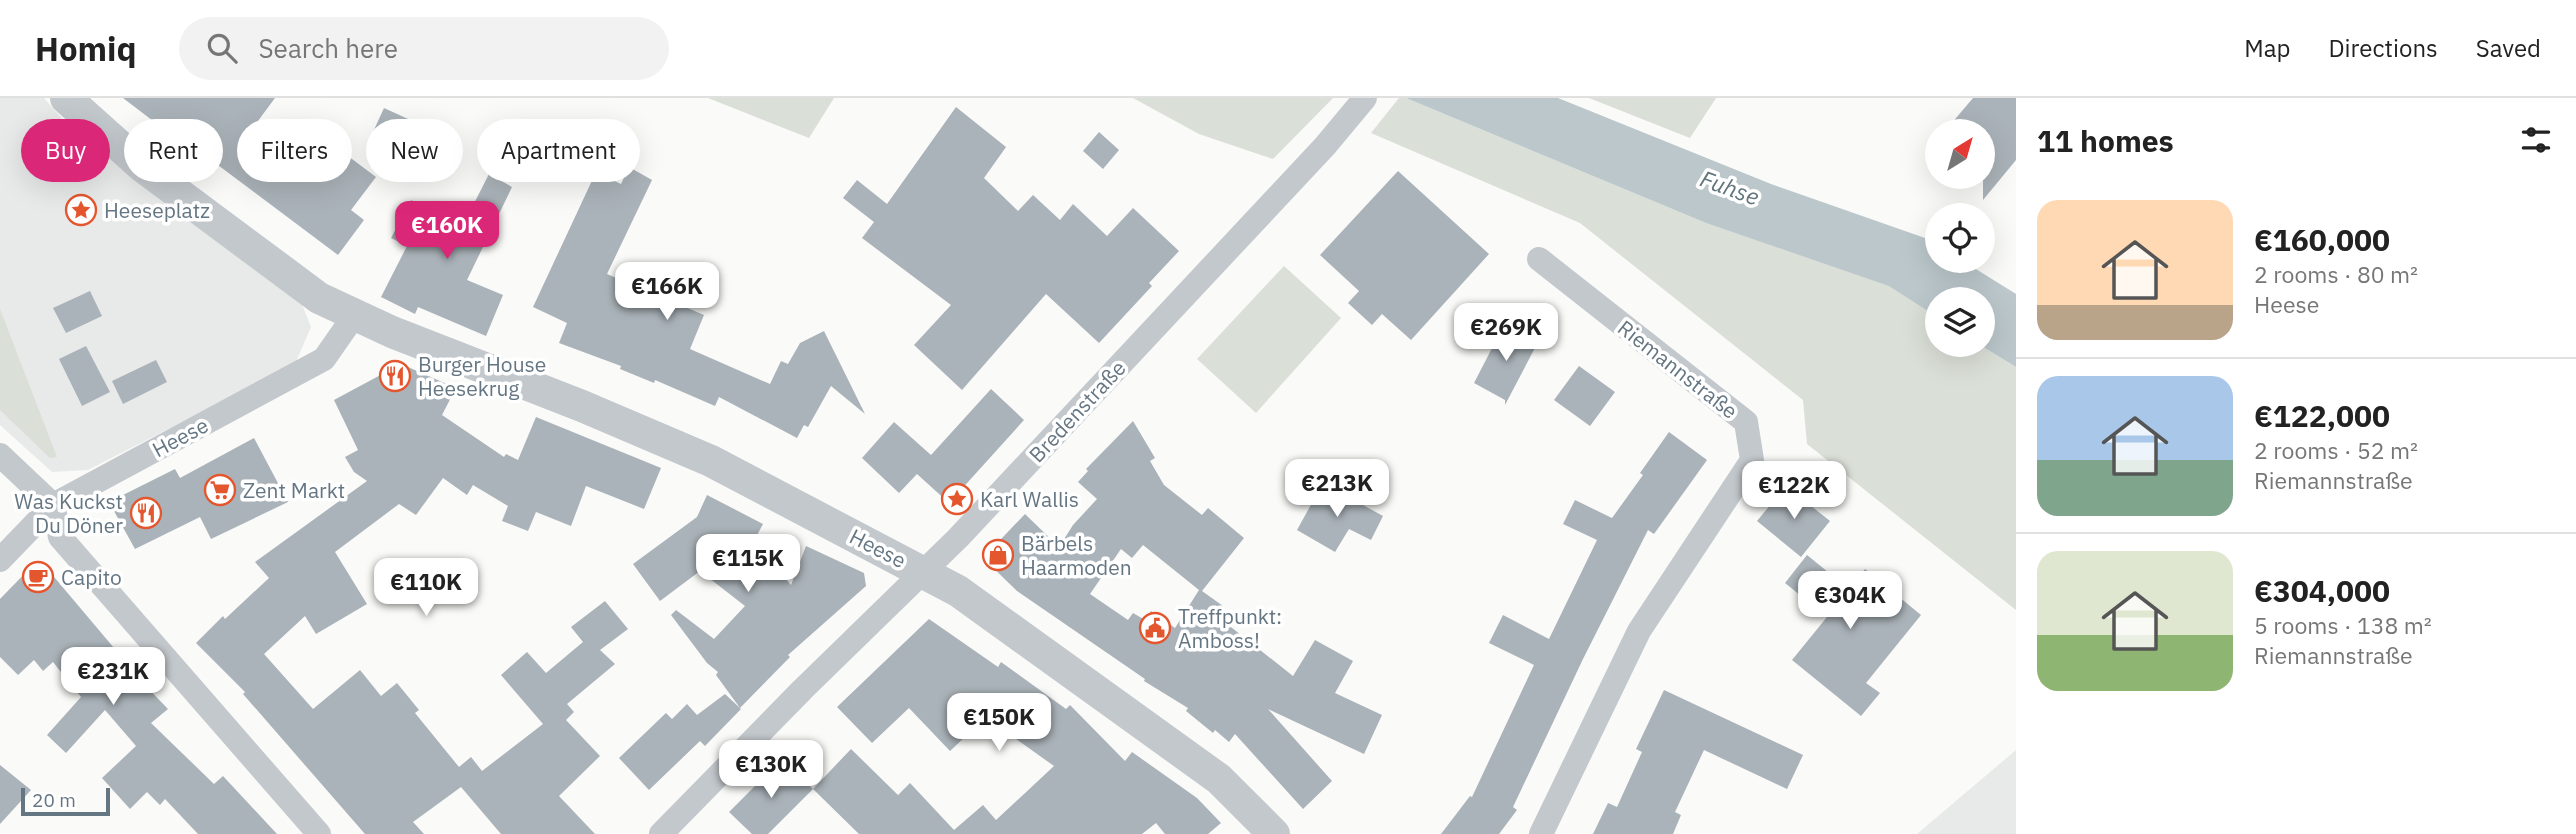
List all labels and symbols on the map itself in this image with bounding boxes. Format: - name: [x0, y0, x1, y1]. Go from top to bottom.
- north arrow: [1925, 119, 1995, 189]
- water label: Fuhse: [1696, 163, 1764, 212]
- place icon: Heeseplatz: [64, 193, 98, 227]
- place label: Heeseplatz: [104, 196, 210, 224]
- pin: €160K: [398, 202, 496, 261]
- pin: €166K: [618, 262, 716, 322]
- pin: €269K: [1457, 303, 1555, 363]
- street label: Riemannstraße: [1612, 313, 1744, 425]
- place label: Burger House Heesekrug: [418, 350, 546, 402]
- street label: Bredenstraße: [1023, 354, 1131, 468]
- restaurant icon: Burger House Heesekrug: [378, 359, 412, 393]
- street label: Heese: [147, 411, 213, 463]
- pin: €213K: [1288, 460, 1386, 519]
- pin: €122K: [1745, 462, 1843, 521]
- supermarket icon: Zent Markt: [203, 473, 237, 507]
- place label: Zent Markt: [243, 476, 345, 504]
- place icon: Karl Wallis: [940, 482, 974, 516]
- place label: Karl Wallis: [980, 485, 1079, 513]
- place label: Was Kuckst Du Döner: [14, 487, 123, 539]
- restaurant icon: Was Kuckst Du Döner: [129, 496, 163, 530]
- street label: Heese: [845, 522, 911, 574]
- place label: Bärbels Haarmoden: [1021, 529, 1132, 581]
- pin: €115K: [699, 534, 797, 594]
- shop icon: Bärbels Haarmoden: [981, 538, 1015, 572]
- pin: €110K: [377, 559, 475, 618]
- cafe icon: Capito: [21, 560, 55, 594]
- place label: Capito: [61, 563, 122, 591]
- pin: €304K: [1801, 572, 1899, 631]
- place label: Treffpunkt: Amboss!: [1178, 602, 1282, 654]
- public building icon: Treffpunkt: Amboss!: [1138, 611, 1172, 645]
- pin: €231K: [64, 648, 162, 707]
- pin: €150K: [950, 694, 1048, 753]
- pin: €130K: [722, 740, 820, 800]
- scale bar: [21, 785, 110, 817]

